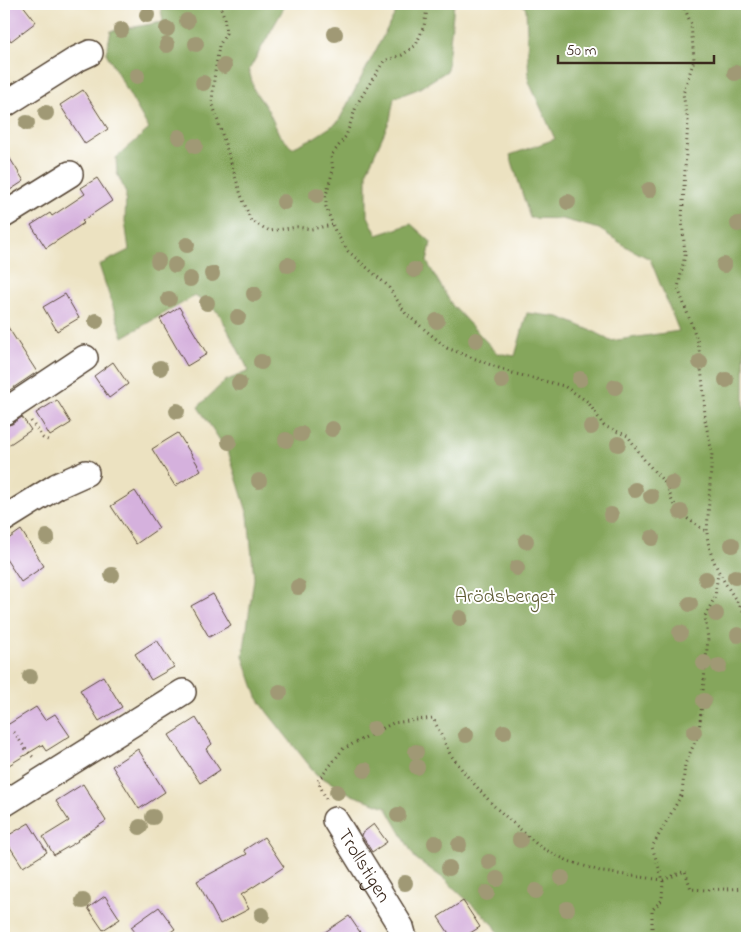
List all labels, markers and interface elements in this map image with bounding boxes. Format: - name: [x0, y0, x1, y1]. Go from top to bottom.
- scale bar: [558, 32, 715, 64]
- text: 50 m: [566, 40, 597, 62]
- park label: Arödsberget: [455, 583, 556, 613]
- street label: Trollstigen: [329, 823, 397, 909]

